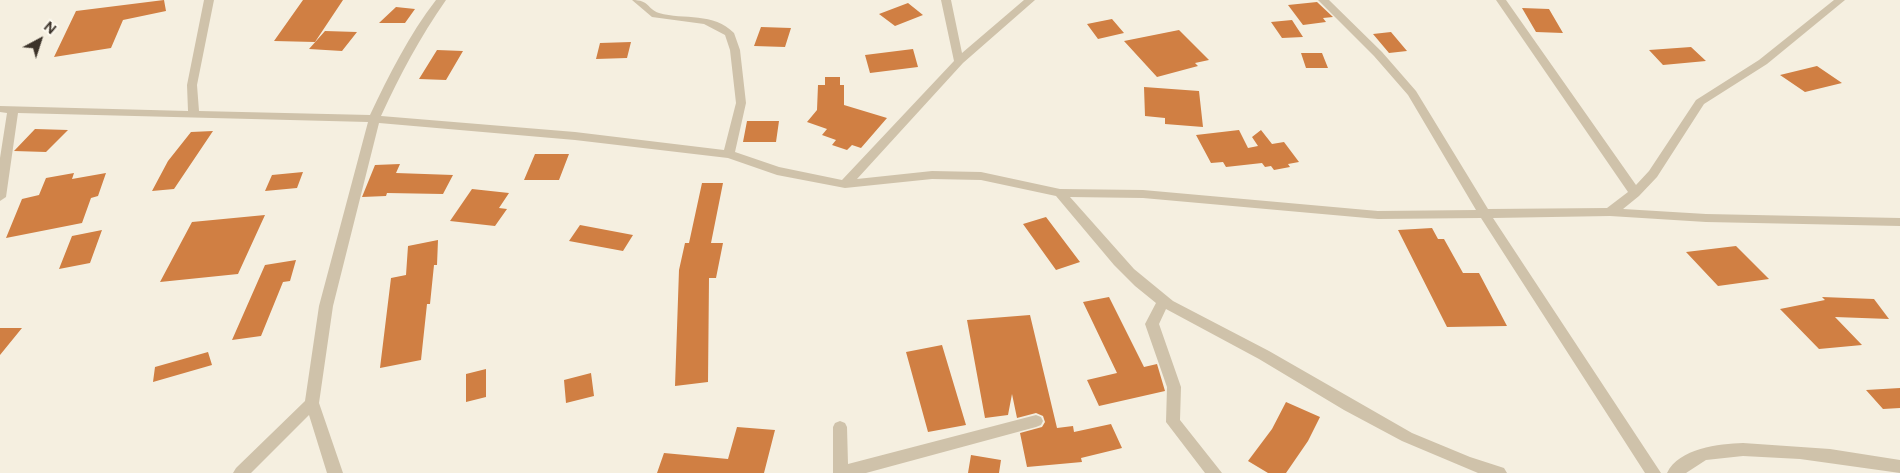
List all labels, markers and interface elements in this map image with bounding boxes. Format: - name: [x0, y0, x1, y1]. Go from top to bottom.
- north arrow: [15, 15, 65, 65]
- text: N: [40, 18, 60, 38]

